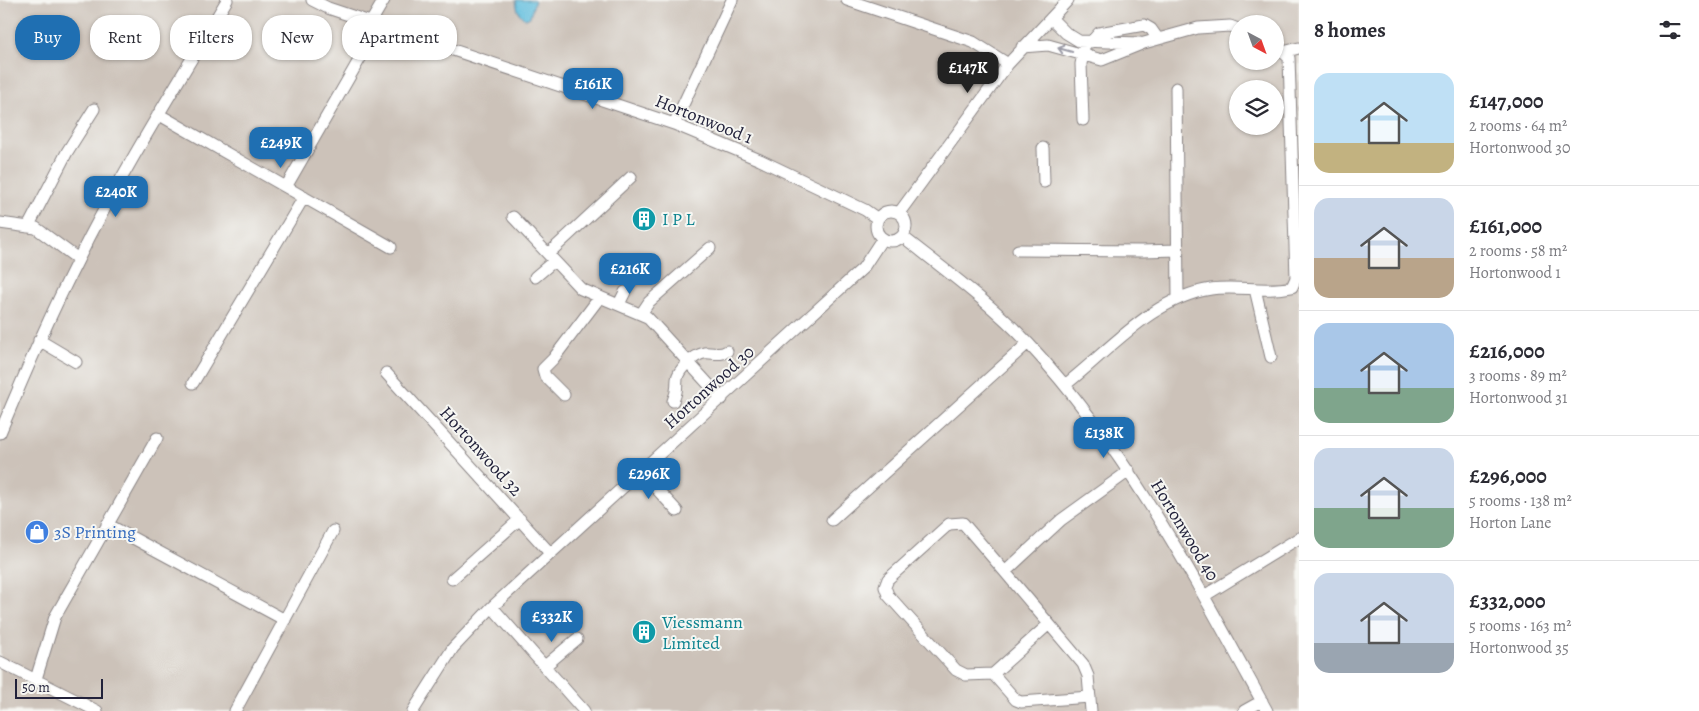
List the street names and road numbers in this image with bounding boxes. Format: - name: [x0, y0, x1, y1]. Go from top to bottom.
- street label: Hortonwood 1: [652, 89, 756, 149]
- street label: Hortonwood 30: [659, 340, 759, 434]
- street label: Hortonwood 32: [434, 401, 528, 501]
- street label: Hortonwood 40: [1145, 475, 1225, 585]

